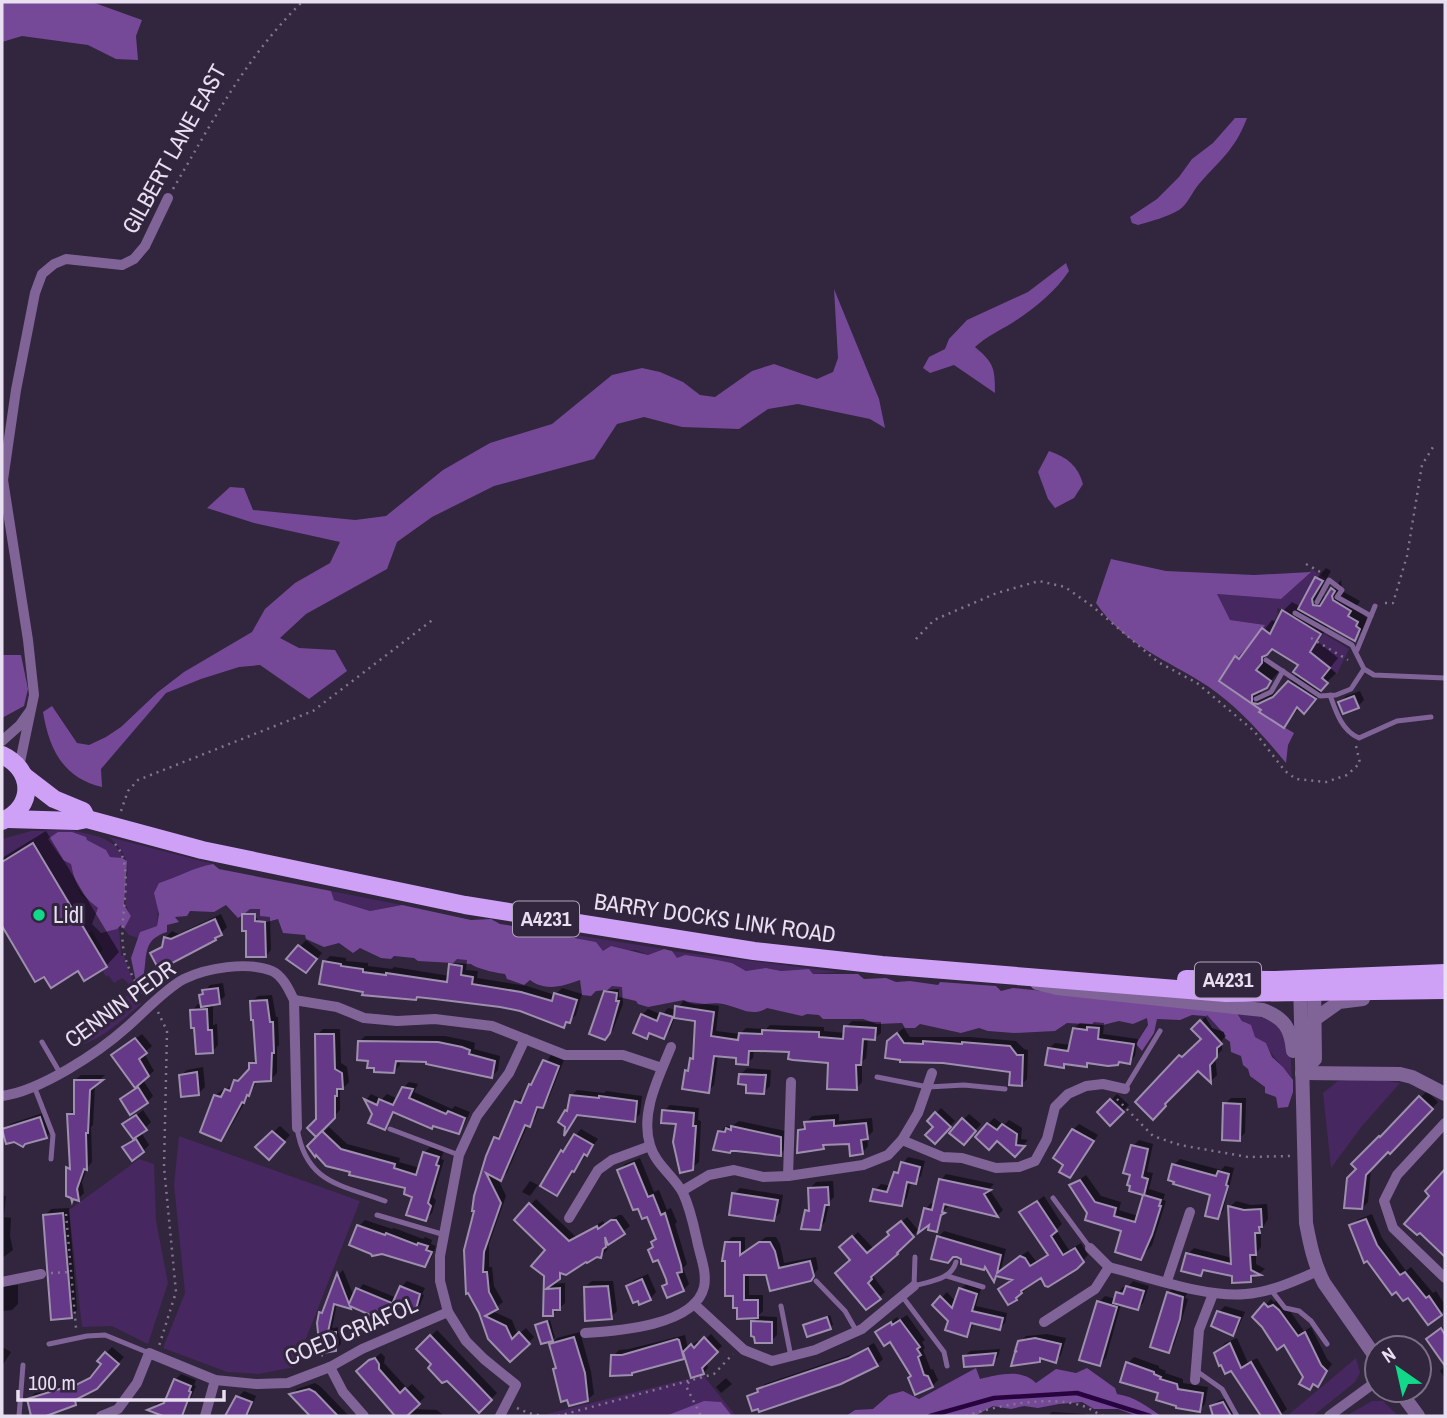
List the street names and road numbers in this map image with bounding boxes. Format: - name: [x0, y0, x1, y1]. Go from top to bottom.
- street label: GILBERT LANE EAST: [114, 58, 233, 239]
- street label: BARRY DOCKS LINK ROAD: [592, 885, 838, 950]
- road number: A4231: [513, 902, 579, 936]
- street label: CENNIN PEDR: [58, 953, 182, 1054]
- road number: A4231: [1195, 962, 1261, 998]
- street label: COED CRIAFOL: [280, 1288, 422, 1372]

